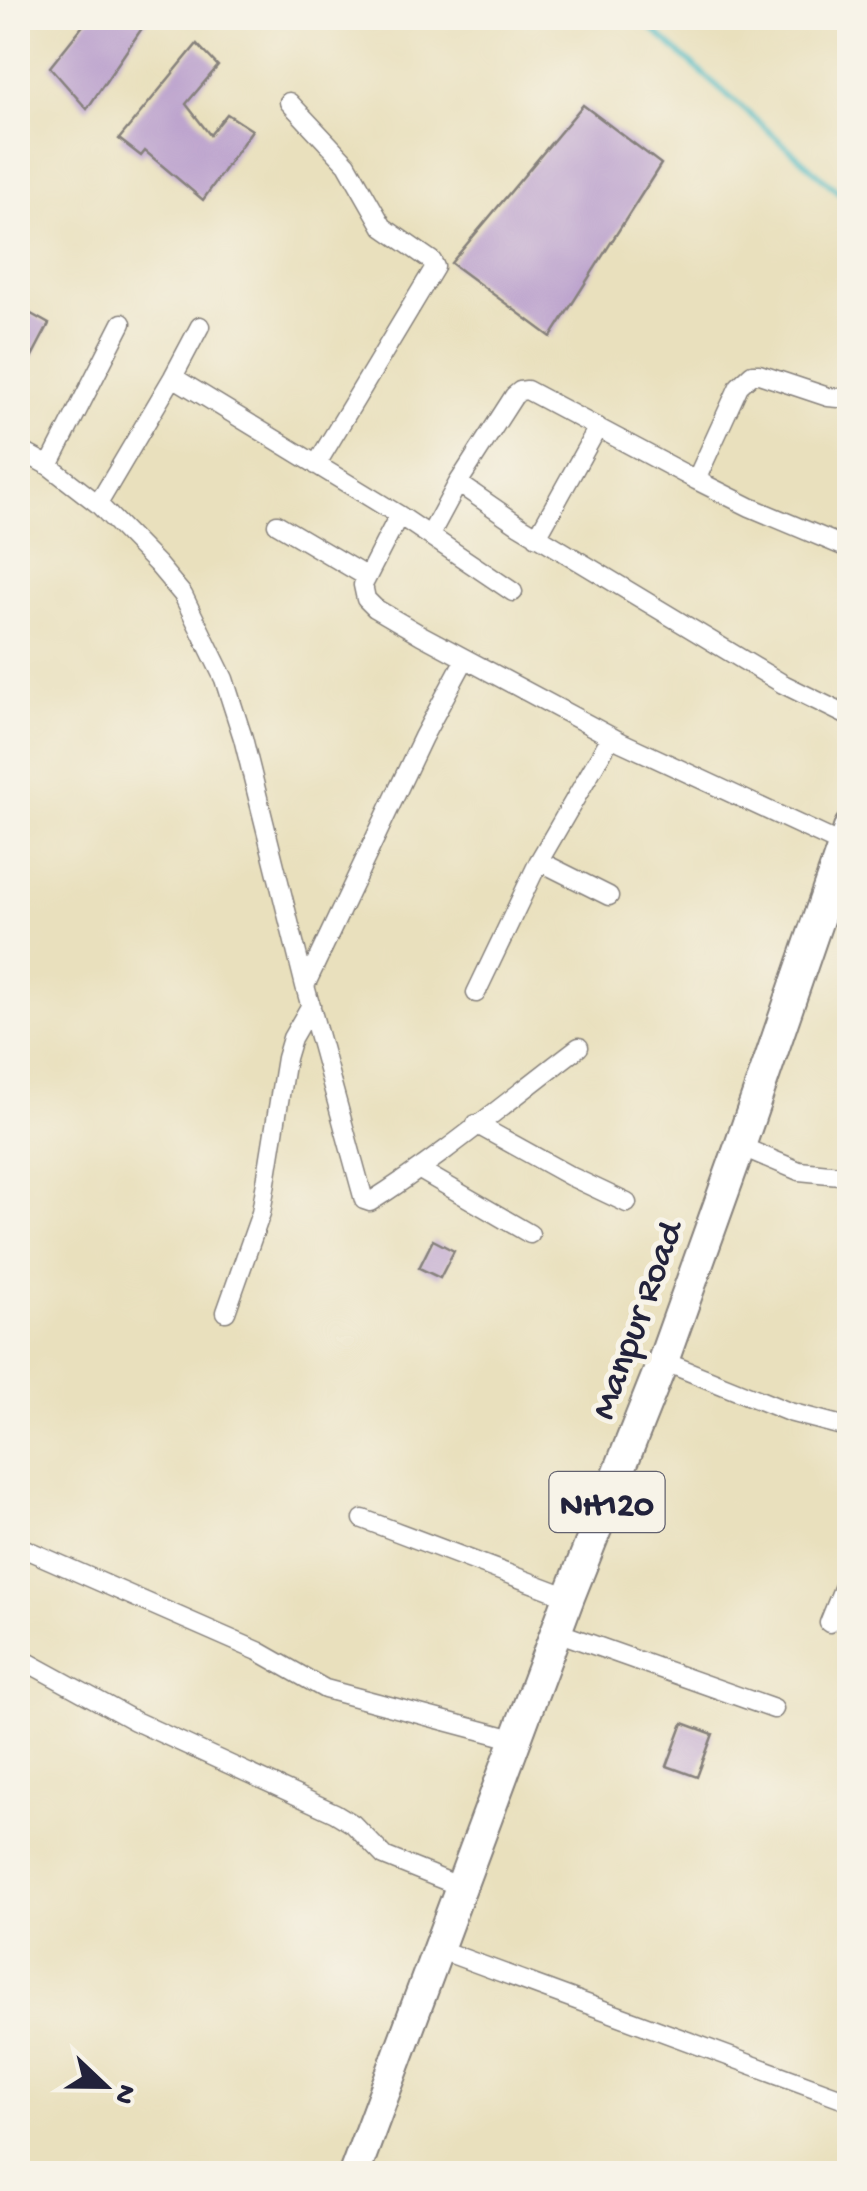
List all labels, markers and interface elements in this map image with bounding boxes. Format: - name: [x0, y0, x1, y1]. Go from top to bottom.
- street label: Manpur Road: [583, 1213, 697, 1426]
- road number: NH120: [550, 1472, 664, 1532]
- north arrow: [55, 2036, 155, 2136]
- text: N: [105, 2079, 143, 2108]

